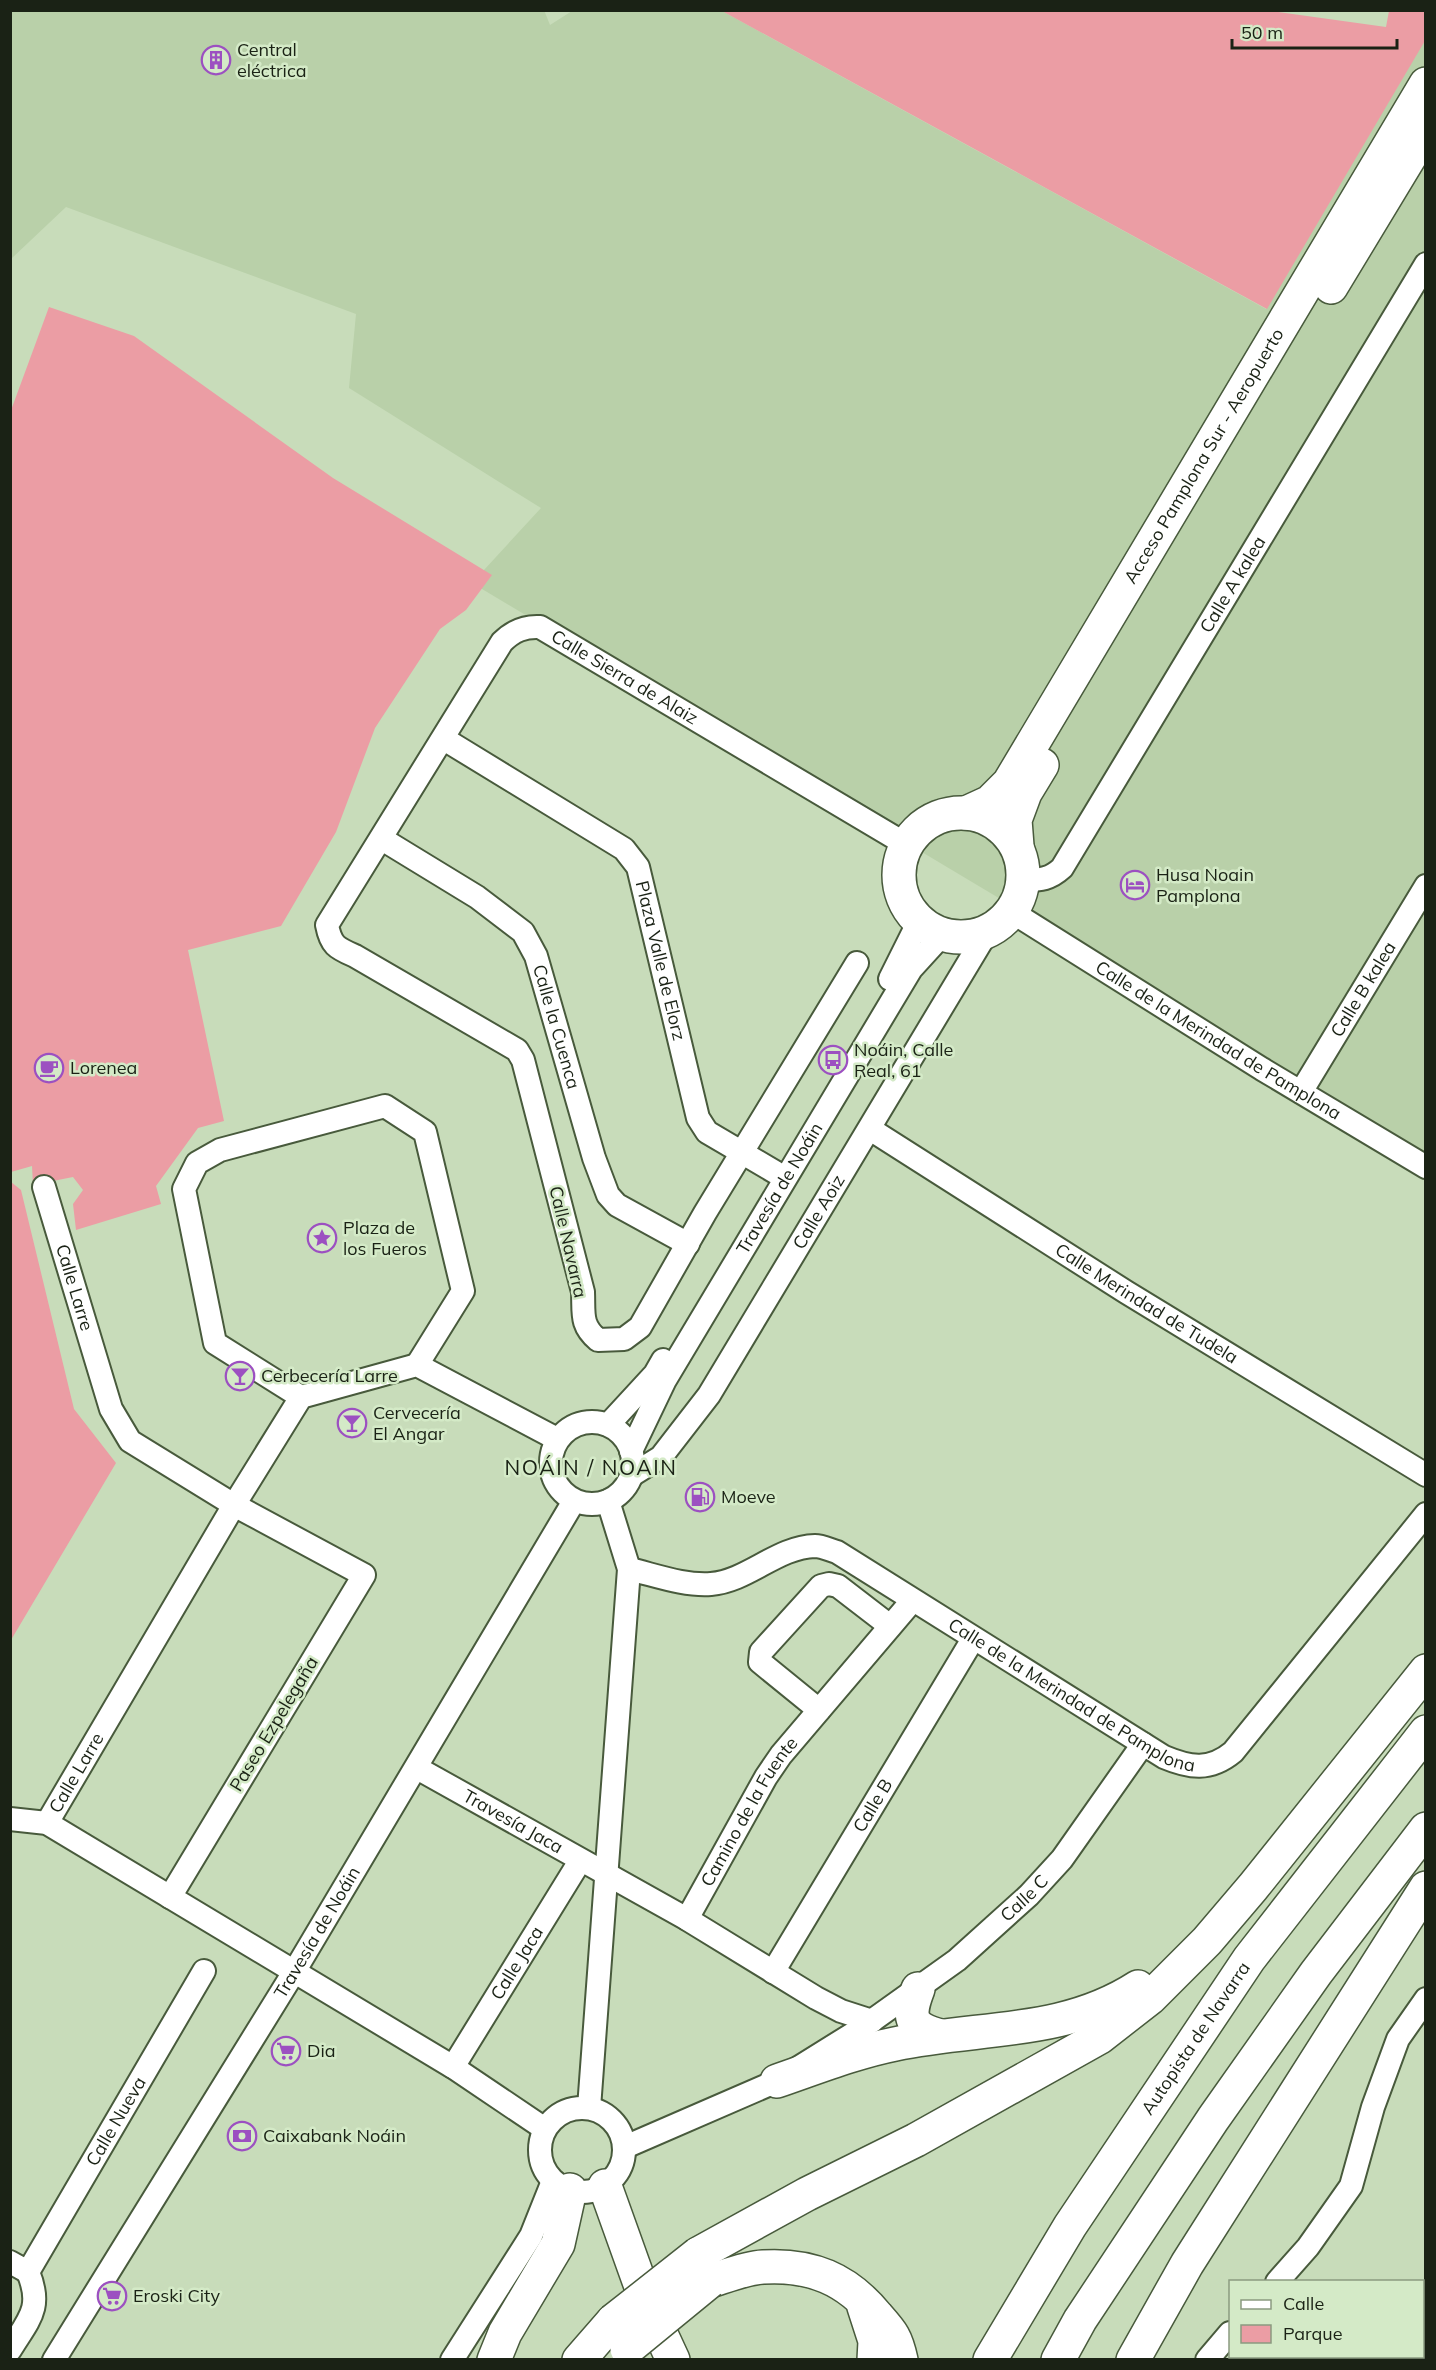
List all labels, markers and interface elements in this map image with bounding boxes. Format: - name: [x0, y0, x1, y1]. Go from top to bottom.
- scale bar: [1232, 12, 1397, 50]
- text: 50 m: [1241, 21, 1283, 44]
- place label: Central eléctrica: [237, 38, 307, 82]
- building icon: Central eléctrica: [200, 44, 232, 76]
- street label: Acceso Pamplona Sur - Aeropuerto: [1119, 324, 1289, 588]
- street label: Calle A kalea: [1194, 532, 1270, 637]
- street label: Calle Sierra de Alaiz: [547, 624, 703, 729]
- place label: Husa Noain Pamplona: [1156, 863, 1254, 907]
- hotel icon: Husa Noain Pamplona: [1119, 869, 1151, 901]
- street label: Plaza Valle de Elorz: [631, 878, 691, 1043]
- street label: Calle B kalea: [1325, 937, 1401, 1041]
- street label: Calle de la Merindad de Pamplona: [1091, 955, 1346, 1125]
- street label: Calle la Cuenca: [528, 962, 586, 1091]
- place label: Noáin, Calle Real, 61: [854, 1038, 953, 1082]
- bus stop icon: Noáin, Calle Real, 61: [817, 1044, 849, 1076]
- cafe icon: Lorenea: [33, 1052, 65, 1084]
- place label: Lorenea: [70, 1056, 137, 1079]
- street label: Travesía de Noáin: [731, 1118, 827, 1258]
- street label: Calle Aoiz: [787, 1170, 850, 1253]
- street label: Calle Navarra: [544, 1184, 593, 1300]
- place label: Plaza de los Fueros: [343, 1216, 427, 1260]
- place icon: Plaza de los Fueros: [306, 1222, 338, 1254]
- street label: Calle Merindad de Tudela: [1051, 1238, 1242, 1369]
- street label: Calle Larre: [51, 1241, 99, 1333]
- bar icon: Cerbecería Larre: [224, 1360, 256, 1392]
- place label: Cerbecería Larre: [261, 1364, 398, 1387]
- place label: Cervecería El Angar: [373, 1401, 461, 1445]
- bar icon: Cervecería El Angar: [336, 1407, 368, 1439]
- district label: NOÁIN / NOAIN: [505, 1454, 677, 1480]
- fuel station icon: Moeve: [684, 1481, 716, 1513]
- place label: Moeve: [721, 1485, 776, 1508]
- street label: Calle de la Merindad de Pamplona: [944, 1613, 1197, 1777]
- street label: Paseo Ezpelegaña: [224, 1652, 323, 1795]
- street label: Calle Larre: [43, 1728, 109, 1817]
- street label: Camino de la Fuente: [695, 1732, 802, 1890]
- street label: Calle B: [848, 1775, 897, 1836]
- street label: Travesía Jaca: [459, 1784, 567, 1858]
- street label: Travesía de Noáin: [269, 1862, 365, 2002]
- street label: Calle C: [995, 1870, 1053, 1927]
- street label: Calle Jaca: [485, 1922, 548, 2004]
- street label: Autopista de Navarra: [1136, 1957, 1255, 2119]
- supermarket icon: Dia: [270, 2035, 302, 2067]
- place label: Dia: [307, 2039, 336, 2062]
- street label: Calle Nueva: [81, 2072, 151, 2170]
- bank icon: Caixabank Noáin: [226, 2120, 258, 2152]
- place label: Caixabank Noáin: [263, 2124, 406, 2147]
- supermarket icon: Eroski City: [96, 2280, 128, 2312]
- legend: [1229, 2280, 1424, 2358]
- place label: Eroski City: [133, 2284, 220, 2307]
- text: Calle: [1283, 2292, 1324, 2315]
- text: Parque: [1283, 2322, 1342, 2345]

